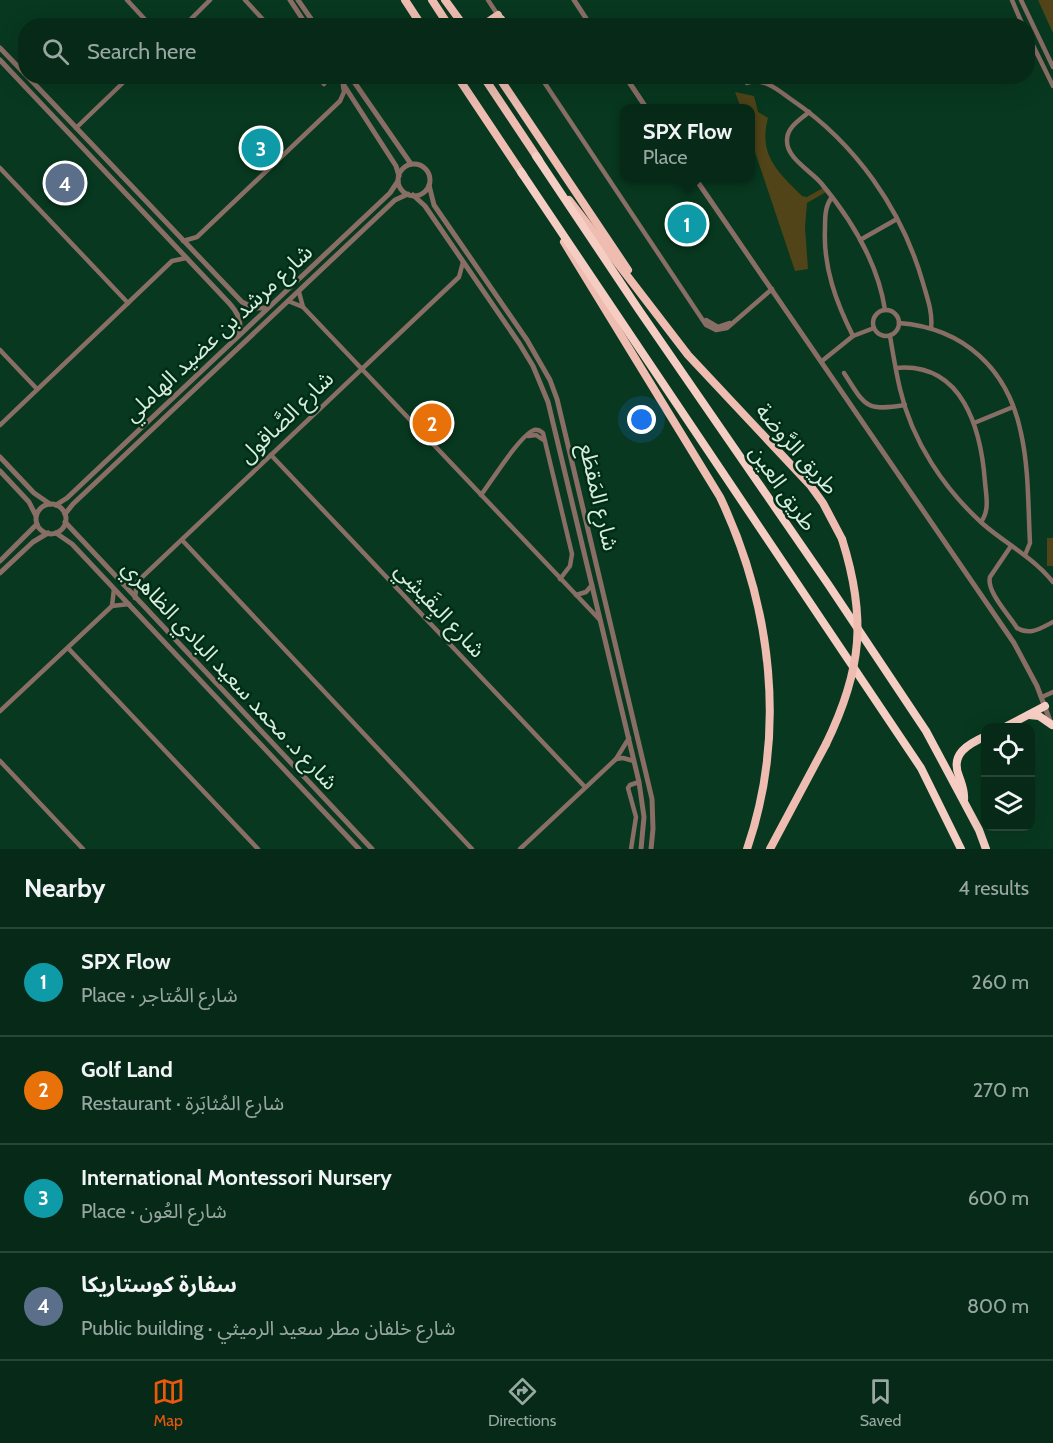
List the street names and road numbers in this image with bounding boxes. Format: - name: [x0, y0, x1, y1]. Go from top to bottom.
- street label: شارع مرشد بن عضيد الهاملي: [118, 239, 320, 430]
- street label: شارع الصَّاقول: [233, 365, 341, 471]
- street label: طريق الرَّوضة: [750, 398, 844, 500]
- street label: طريق العين: [744, 440, 822, 536]
- street label: شارع المَقطَع: [571, 441, 624, 554]
- street label: شارع د. محمد سعيد البادي الظاهري: [114, 554, 344, 798]
- street label: شارع البِقَيشِي: [387, 557, 491, 665]

